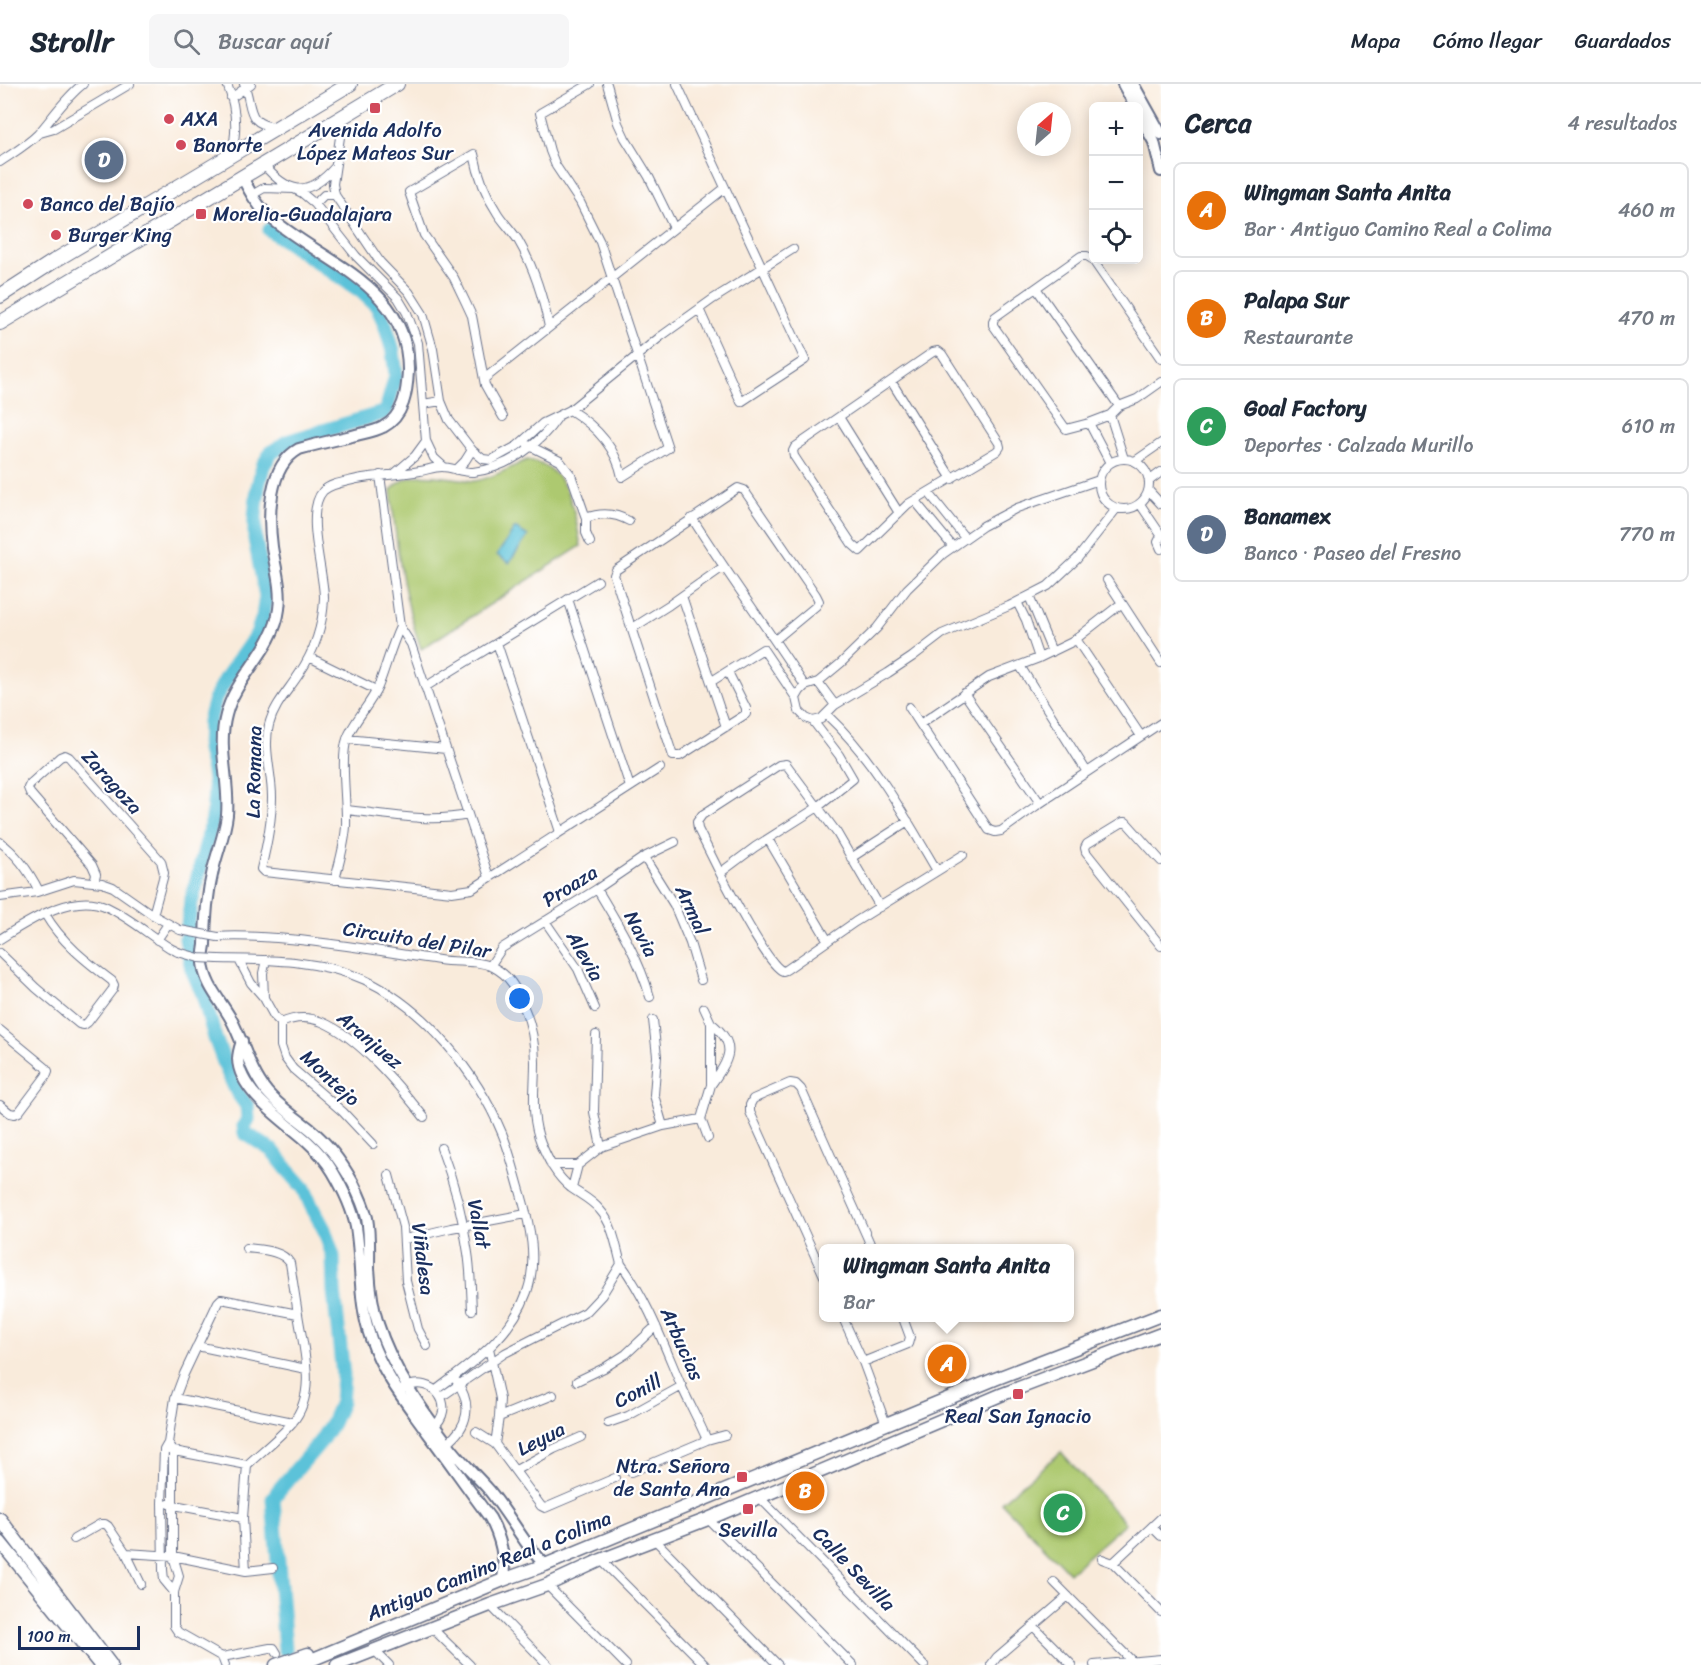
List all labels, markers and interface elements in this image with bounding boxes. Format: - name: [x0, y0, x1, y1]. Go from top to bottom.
- search box: [149, 14, 569, 68]
- text: Strollr: [30, 17, 113, 66]
- text: Buscar aquí: [218, 22, 330, 61]
- text: Mapa: [1351, 22, 1400, 60]
- text: Cómo llegar: [1433, 22, 1542, 60]
- text: Guardados: [1575, 22, 1671, 60]
- icon: search: [170, 25, 203, 58]
- text: Cerca: [1185, 100, 1251, 146]
- marker: Avenida Adolfo López Mateos Sur: [368, 101, 382, 115]
- place label: AXA: [180, 102, 218, 137]
- north arrow: [1017, 102, 1071, 156]
- map controls: [1089, 102, 1143, 264]
- button: +: [1089, 102, 1143, 156]
- text: 4 resultados: [1568, 106, 1677, 141]
- marker: AXA: [162, 112, 176, 126]
- place label: Avenida Adolfo López Mateos Sur: [297, 113, 455, 171]
- place label: Banorte: [193, 128, 263, 163]
- pin: D: [84, 138, 124, 182]
- marker: Banorte: [174, 138, 188, 152]
- button: −: [1089, 156, 1143, 210]
- text: Wingman Santa Anita: [1244, 173, 1451, 212]
- place label: Banco del Bajío: [40, 187, 175, 222]
- text: A: [1200, 193, 1213, 228]
- text: 460 m: [1618, 193, 1675, 228]
- marker: Banco del Bajío: [21, 197, 35, 211]
- place label: Morelia-Guadalajara: [213, 197, 392, 232]
- marker: Morelia-Guadalajara: [194, 207, 208, 221]
- button: locate: [1089, 210, 1143, 264]
- text: Bar · Antiguo Camino Real a Colima: [1244, 212, 1552, 247]
- place label: Burger King: [68, 218, 172, 253]
- marker: Burger King: [49, 228, 63, 242]
- text: Palapa Sur: [1244, 281, 1349, 320]
- text: B: [1200, 301, 1213, 336]
- text: 470 m: [1618, 301, 1675, 336]
- text: Restaurante: [1244, 320, 1353, 355]
- text: Goal Factory: [1244, 389, 1366, 428]
- text: C: [1200, 409, 1213, 444]
- text: 610 m: [1622, 409, 1675, 444]
- text: Deportes · Calzada Murillo: [1244, 428, 1473, 463]
- text: Banamex: [1244, 497, 1331, 536]
- text: D: [1201, 517, 1212, 552]
- text: 770 m: [1619, 517, 1675, 552]
- text: Banco · Paseo del Fresno: [1244, 536, 1461, 571]
- street label: La Romana: [236, 725, 272, 819]
- street label: Zaragoza: [73, 741, 151, 823]
- street label: Proaza: [535, 855, 605, 917]
- street label: Armal: [665, 878, 719, 941]
- street label: Navia: [614, 904, 668, 964]
- street label: Circuito del Pilar: [341, 911, 495, 969]
- street label: Alevia: [556, 923, 614, 988]
- your location: [505, 984, 534, 1013]
- street label: Aranjuez: [328, 1001, 411, 1079]
- street label: Montejo: [292, 1041, 368, 1115]
- street label: Vallat: [457, 1196, 501, 1253]
- street label: Viñalesa: [401, 1221, 445, 1297]
- popup: [819, 1244, 1074, 1322]
- text: Wingman Santa Anita: [843, 1246, 1050, 1285]
- text: Bar: [843, 1285, 874, 1320]
- street label: Arbucias: [650, 1301, 714, 1387]
- pin: A: [928, 1342, 966, 1386]
- street label: Conill: [608, 1364, 669, 1418]
- marker: Real San Ignacio: [1011, 1387, 1025, 1401]
- place label: Real San Ignacio: [945, 1399, 1091, 1434]
- street label: Leyua: [510, 1412, 572, 1466]
- place label: Ntra. Señora de Santa Ana: [613, 1449, 730, 1507]
- pin: B: [786, 1468, 824, 1514]
- marker: Ntra. Señora de Santa Ana: [735, 1470, 749, 1484]
- pin: C: [1044, 1490, 1082, 1536]
- street label: Antiguo Camino Real a Colima: [360, 1501, 617, 1632]
- marker: Sevilla: [741, 1502, 755, 1516]
- place label: Sevilla: [718, 1513, 778, 1548]
- street label: Calle Sevilla: [804, 1518, 905, 1621]
- text: 100 m: [27, 1622, 71, 1651]
- scale bar: [18, 1623, 140, 1650]

